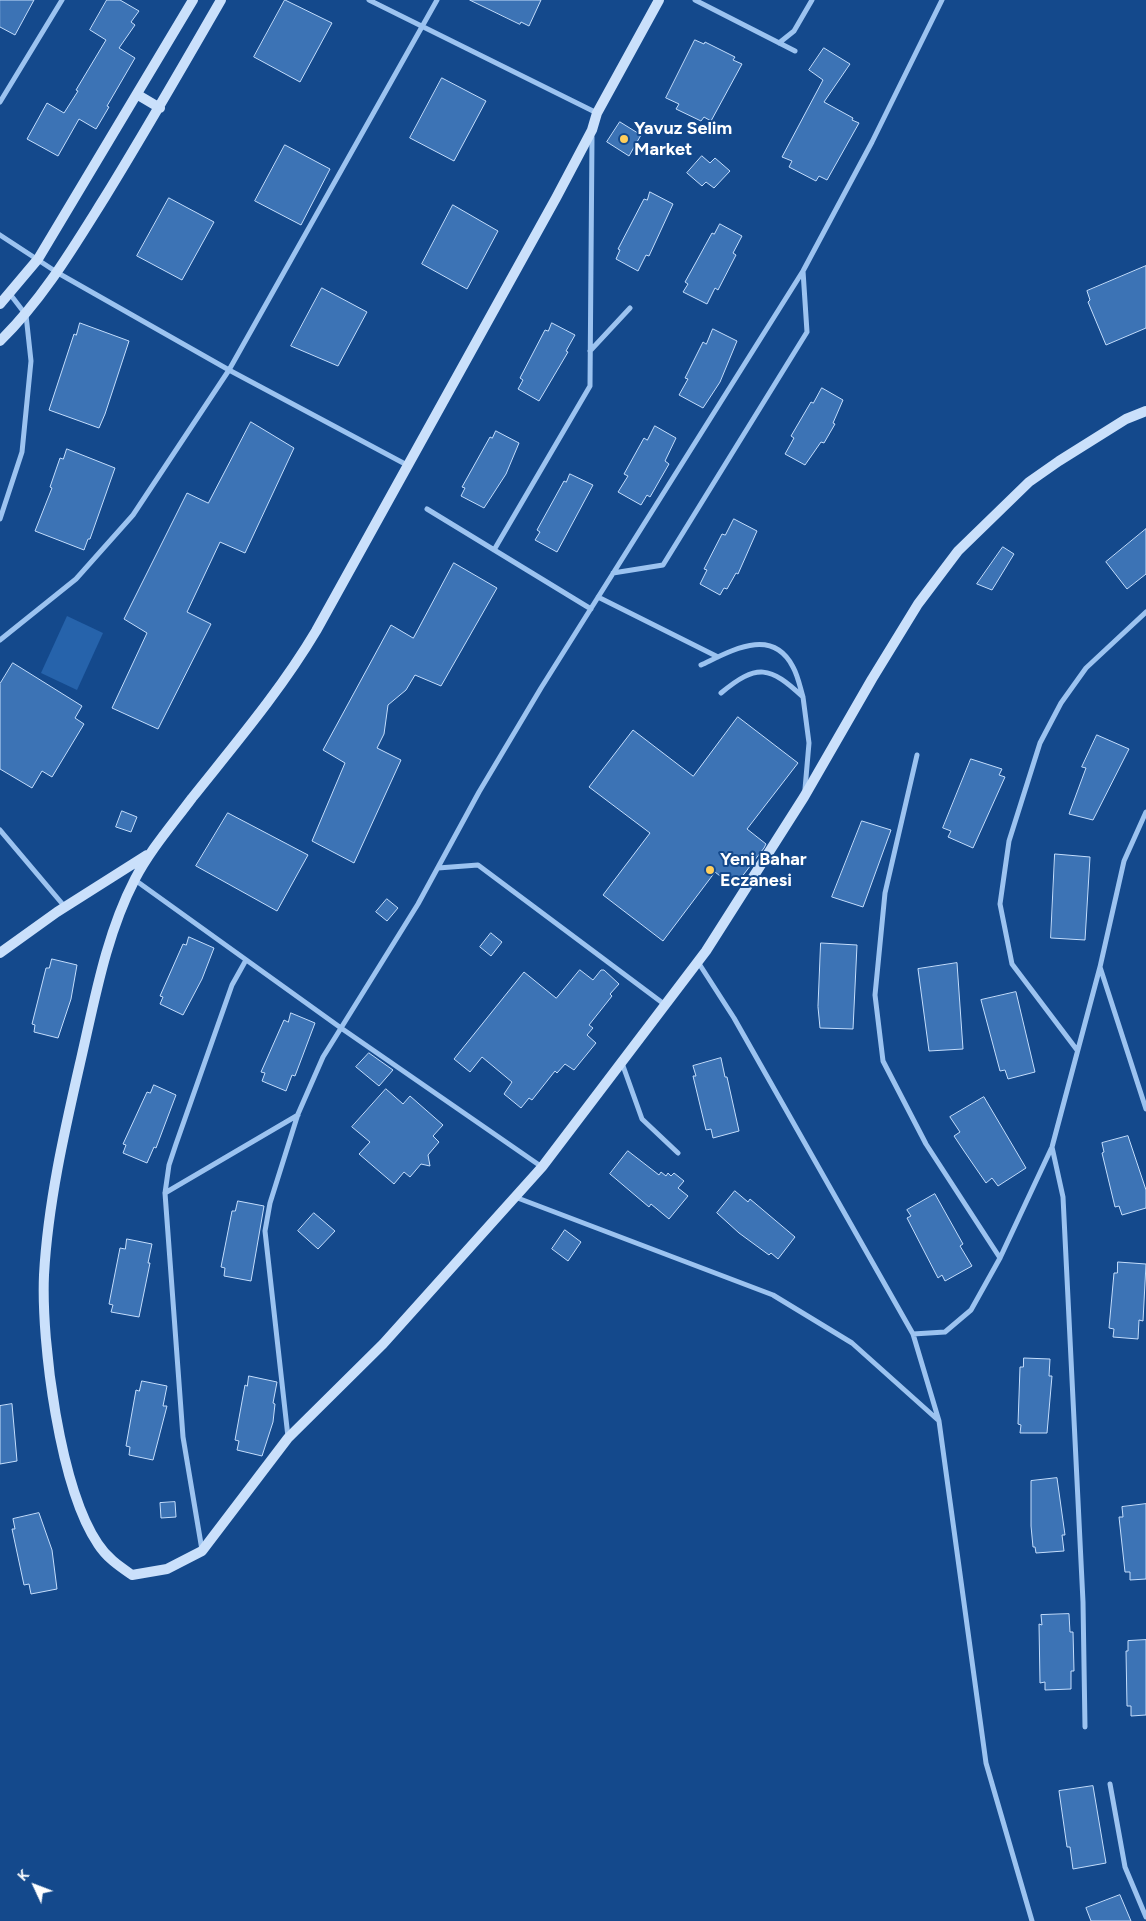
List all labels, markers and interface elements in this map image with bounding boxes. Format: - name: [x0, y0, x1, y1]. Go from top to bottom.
- place label: Yavuz Selim Market: [634, 118, 732, 160]
- marker: Yavuz Selim Market: [618, 133, 630, 145]
- place label: Yeni Bahar Eczanesi: [720, 849, 807, 892]
- marker: Yeni Bahar Eczanesi: [704, 864, 716, 876]
- north arrow: [10, 1861, 60, 1911]
- text: K: [14, 1866, 33, 1885]

